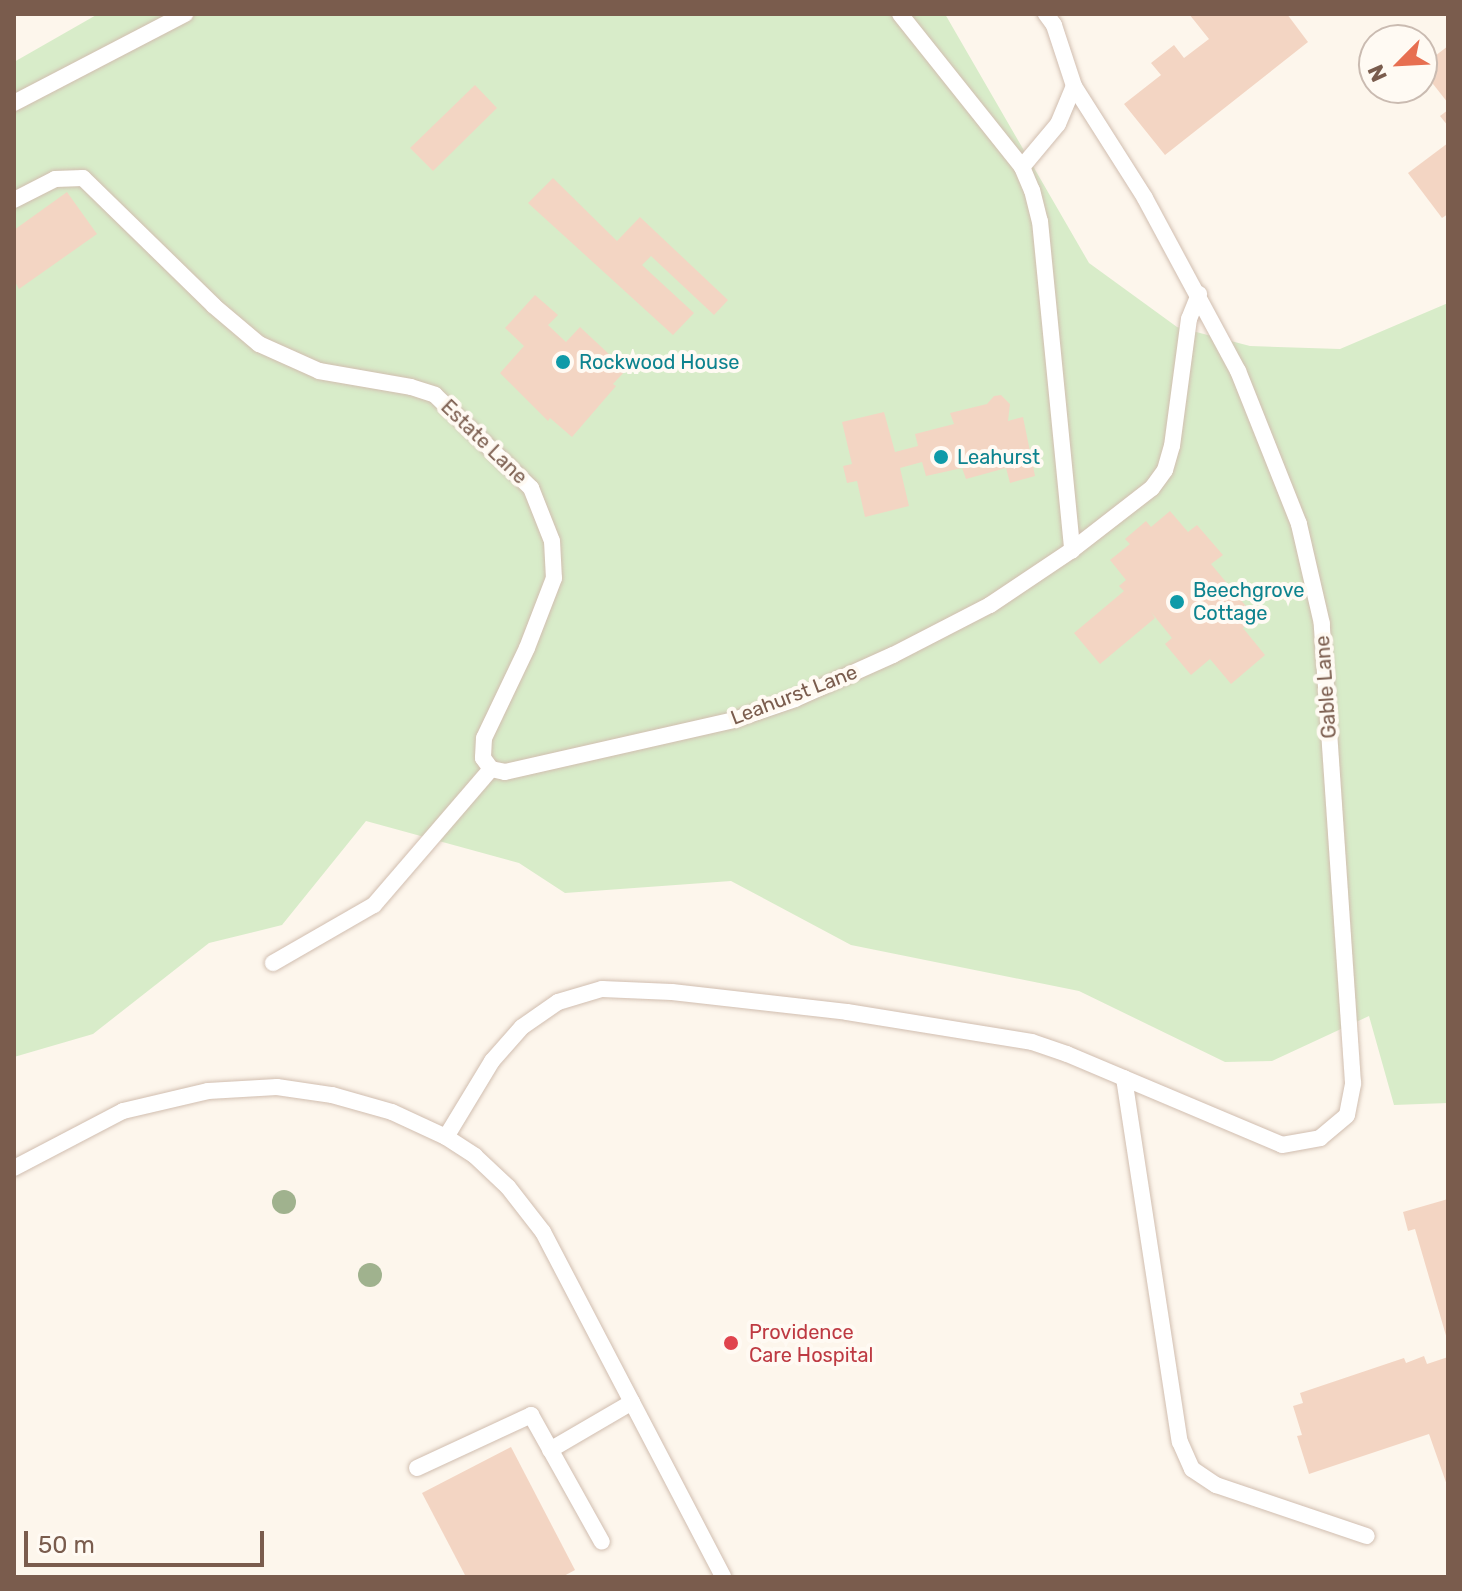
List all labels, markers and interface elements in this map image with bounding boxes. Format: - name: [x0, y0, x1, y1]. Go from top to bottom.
- north arrow: [1358, 24, 1438, 104]
- text: N: [1362, 60, 1393, 86]
- place label: Rockwood House: [579, 350, 740, 374]
- marker: Rockwood House: [554, 353, 572, 371]
- street label: Estate Lane: [436, 395, 532, 489]
- place label: Leahurst: [957, 445, 1040, 469]
- marker: Leahurst: [932, 448, 950, 466]
- place label: Beechgrove Cottage: [1193, 578, 1304, 625]
- marker: Beechgrove Cottage: [1168, 593, 1186, 611]
- street label: Gable Lane: [1310, 635, 1342, 739]
- street label: Leahurst Lane: [727, 660, 861, 730]
- place label: Providence Care Hospital: [749, 1320, 873, 1367]
- marker: Providence Care Hospital: [720, 1332, 742, 1354]
- scale bar: [28, 1515, 268, 1565]
- text: 50 m: [38, 1531, 95, 1559]

